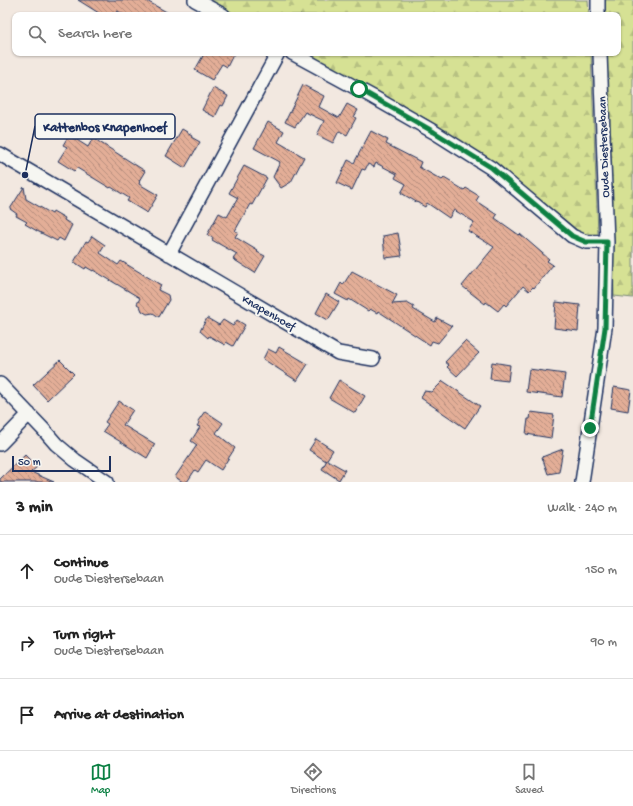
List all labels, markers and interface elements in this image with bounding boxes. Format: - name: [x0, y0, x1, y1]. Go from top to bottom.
- search box: [12, 12, 621, 56]
- icon: search: [26, 23, 48, 45]
- text: Search here: [58, 25, 132, 43]
- route start: [350, 80, 368, 98]
- street label: Oude Diestersebaan: [596, 96, 614, 198]
- callout: Kattenbos Knapenhoef: [35, 114, 175, 139]
- text: Kattenbos Knapenhoef: [42, 120, 169, 137]
- street label: Knapenhoef: [239, 293, 298, 335]
- route end: [581, 419, 599, 437]
- scale bar: [12, 454, 111, 473]
- text: 50 m: [18, 457, 40, 469]
- text: 3 min: [16, 498, 53, 518]
- text: Walk · 240 m: [548, 501, 617, 516]
- text: Continue: [54, 554, 108, 572]
- icon: ahead: [16, 560, 38, 582]
- text: 150 m: [585, 563, 617, 578]
- text: Oude Diestersebaan: [54, 572, 164, 587]
- text: Turn right: [54, 626, 114, 644]
- icon: right: [16, 632, 38, 654]
- text: 90 m: [591, 635, 617, 650]
- text: Oude Diestersebaan: [54, 644, 164, 659]
- icon: arrive: [16, 704, 38, 726]
- text: Arrive at destination: [54, 706, 184, 724]
- tab: Map: [90, 761, 112, 797]
- tab: Directions: [291, 761, 336, 797]
- tab: Saved: [515, 761, 543, 797]

